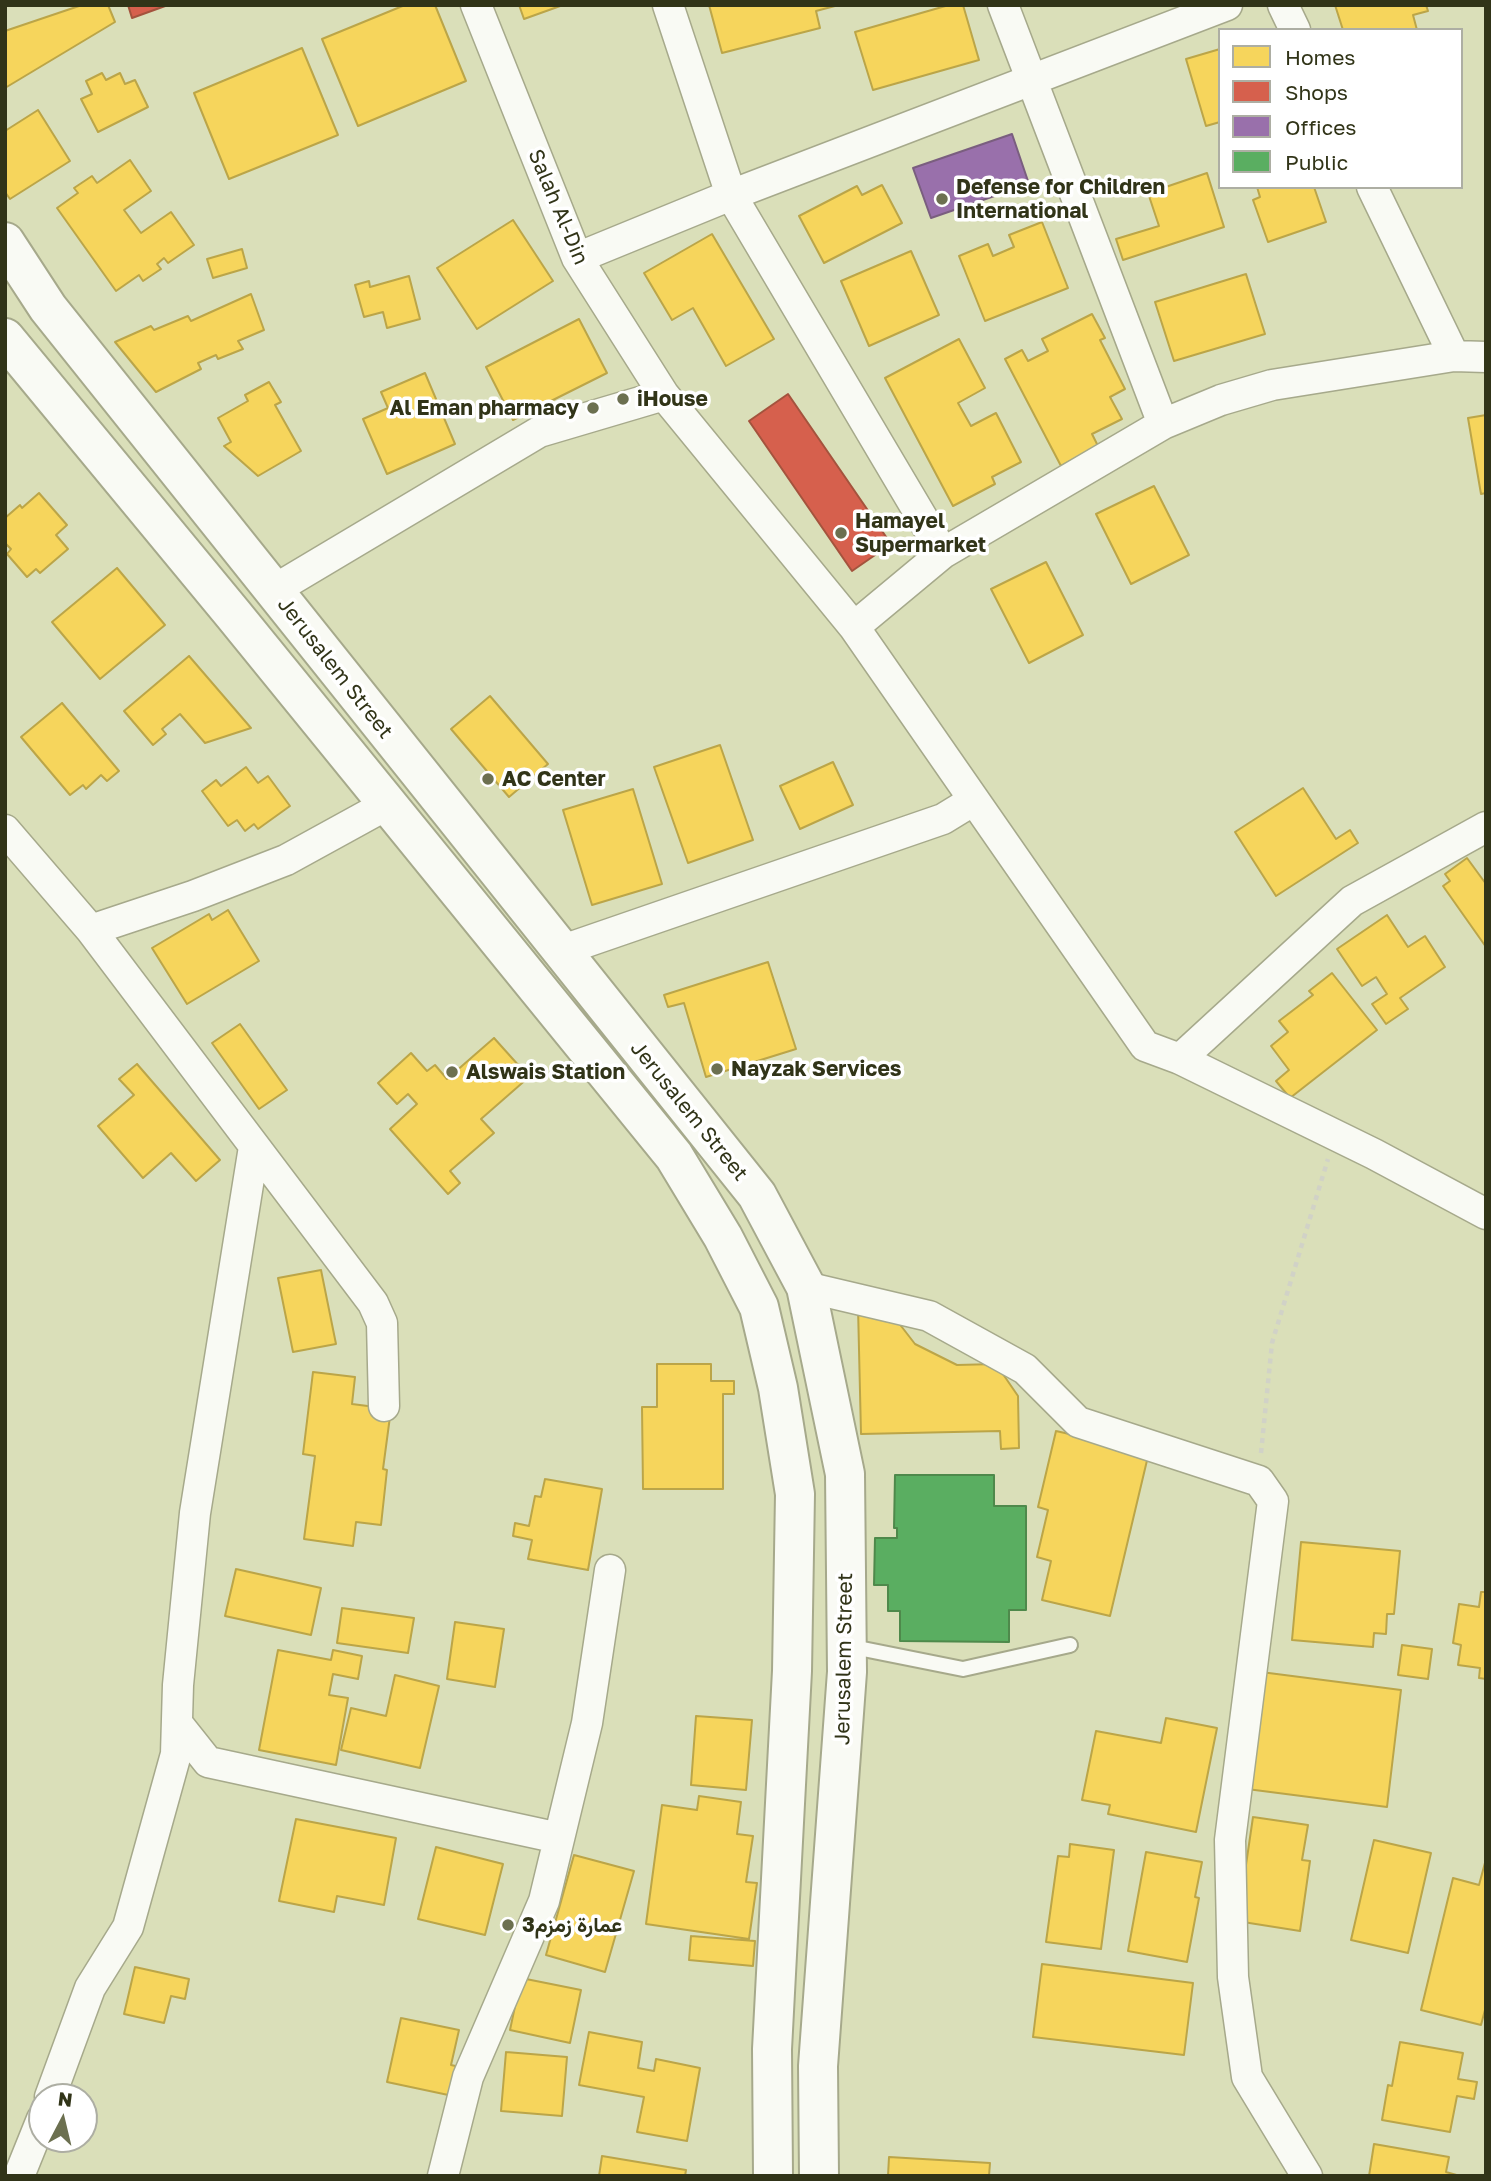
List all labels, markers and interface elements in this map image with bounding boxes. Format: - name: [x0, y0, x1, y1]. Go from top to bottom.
- legend: [1218, 28, 1463, 189]
- text: Homes: [1285, 44, 1355, 70]
- text: Shops: [1285, 79, 1348, 105]
- text: Offices: [1285, 114, 1356, 140]
- street label: Salah Al-Din: [522, 146, 594, 268]
- text: Public: [1285, 149, 1348, 175]
- place label: Defense for Children International: [956, 174, 1165, 224]
- marker: Defense for Children International: [934, 191, 950, 207]
- place label: iHouse: [637, 386, 708, 412]
- marker: iHouse: [615, 391, 631, 407]
- place label: Al Eman pharmacy: [390, 395, 579, 421]
- marker: Al Eman pharmacy: [585, 400, 601, 416]
- place label: Hamayel Supermarket: [855, 508, 986, 558]
- marker: Hamayel Supermarket: [833, 525, 849, 541]
- street label: Jerusalem Street: [272, 592, 398, 744]
- place label: AC Center: [502, 766, 606, 792]
- marker: AC Center: [480, 771, 496, 787]
- street label: Jerusalem Street: [625, 1036, 753, 1186]
- place label: Nayzak Services: [731, 1056, 902, 1082]
- place label: Alswais Station: [466, 1059, 625, 1085]
- marker: Nayzak Services: [709, 1061, 725, 1077]
- marker: Alswais Station: [444, 1064, 460, 1080]
- street label: Jerusalem Street: [830, 1573, 858, 1745]
- place label: عمارة زمزم3: [522, 1912, 622, 1938]
- marker: عمارة زمزم3: [500, 1917, 516, 1933]
- north arrow: [28, 2083, 98, 2153]
- text: N: [57, 2086, 74, 2111]

